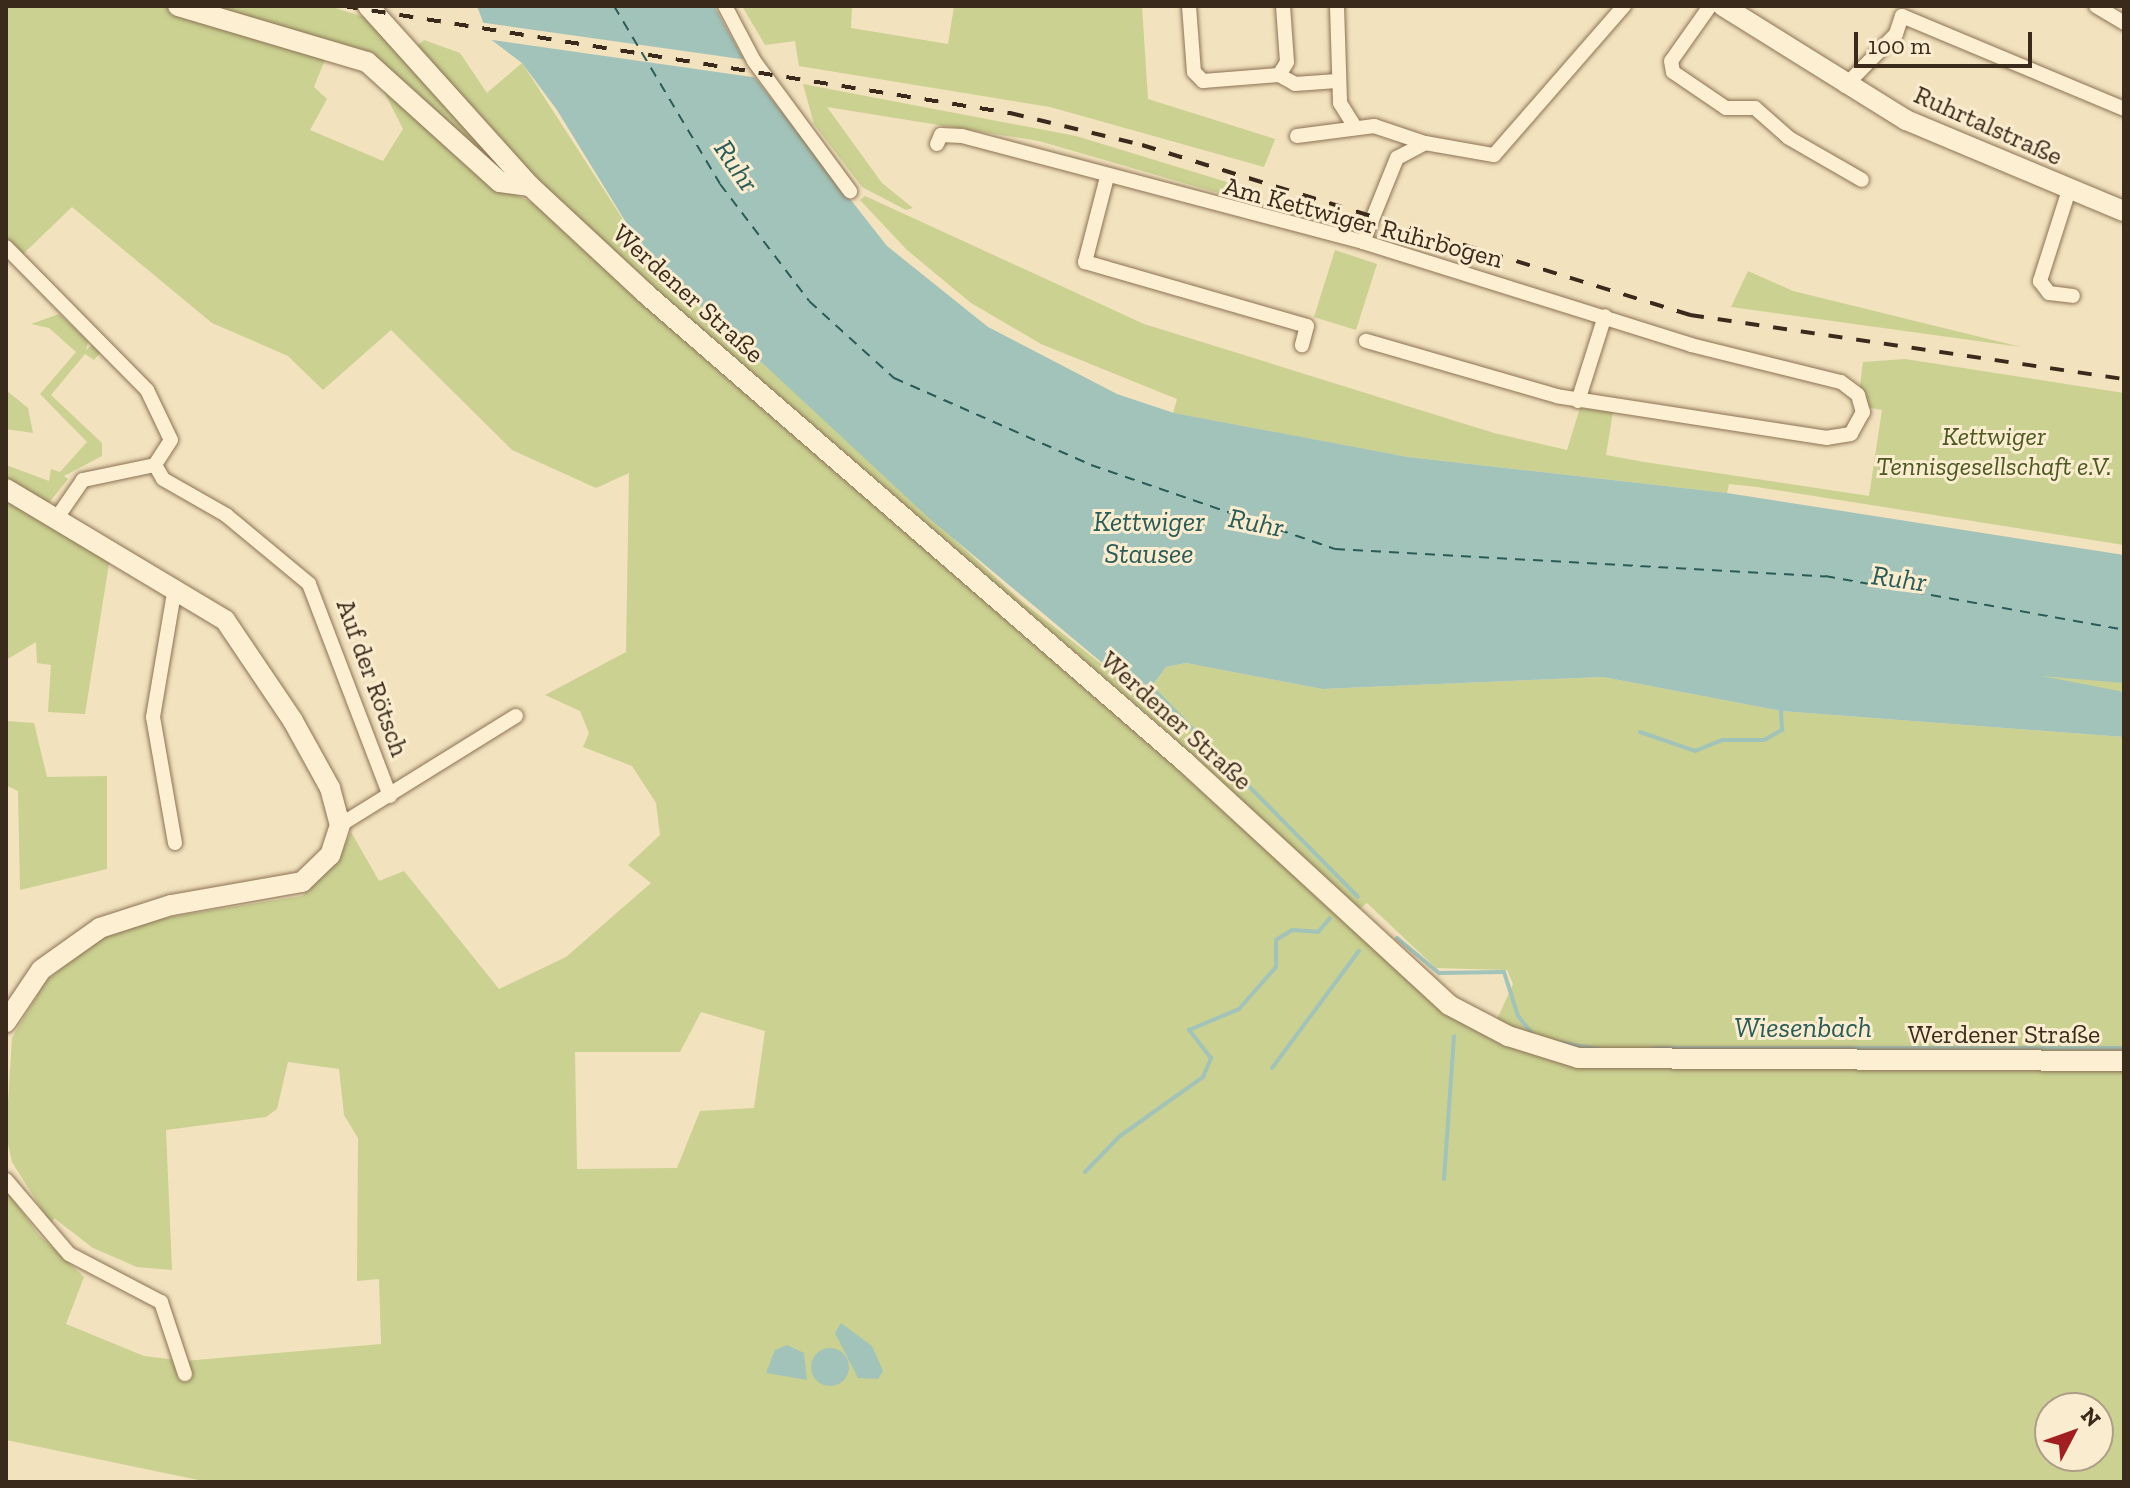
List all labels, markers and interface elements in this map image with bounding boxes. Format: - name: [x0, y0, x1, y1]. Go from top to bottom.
- scale bar: [1858, 16, 2036, 66]
- text: 100 m: [1868, 31, 1931, 60]
- street label: Ruhrtalstraße: [1909, 79, 2067, 173]
- water label: Ruhr: [707, 134, 765, 198]
- street label: Am Kettwiger Ruhrbogen: [1220, 171, 1506, 275]
- street label: Werdener Straße: [606, 218, 770, 370]
- park label: Kettwiger Tennisgesellschaft e.V.: [1876, 421, 2112, 482]
- water label: Ruhr: [1226, 501, 1286, 545]
- water label: Kettwiger Stausee: [1093, 505, 1205, 571]
- water label: Ruhr: [1869, 559, 1929, 599]
- street label: Auf der Rötsch: [329, 595, 415, 761]
- street label: Werdener Straße: [1094, 645, 1258, 797]
- water label: Wiesenbach: [1734, 1011, 1872, 1045]
- street label: Werdener Straße: [1908, 1019, 2100, 1051]
- north arrow: [2034, 1392, 2114, 1472]
- text: N: [2075, 1402, 2107, 1432]

